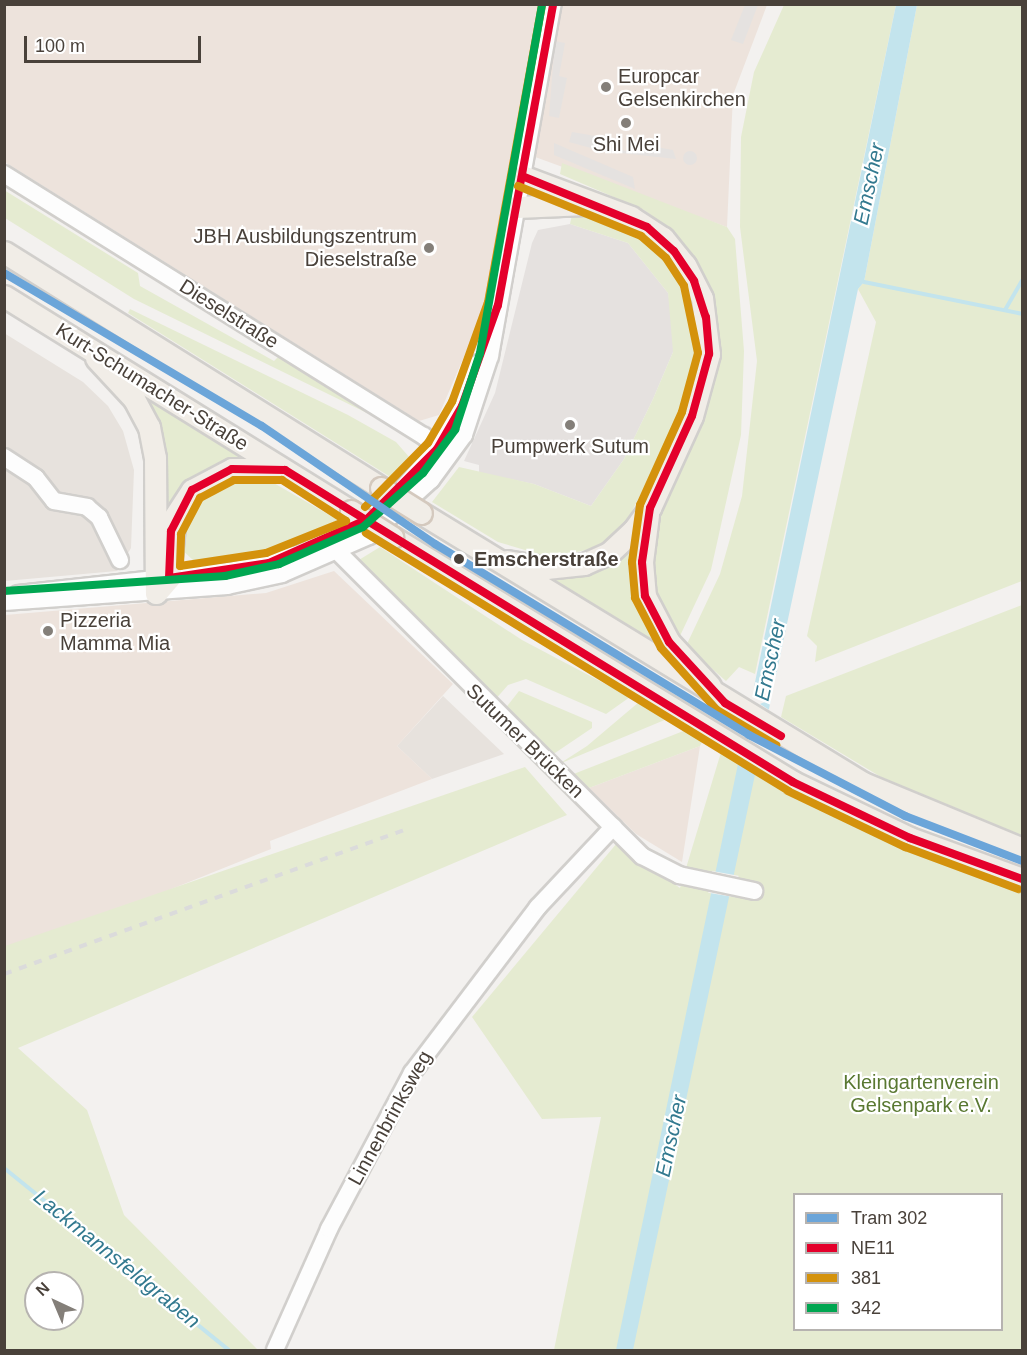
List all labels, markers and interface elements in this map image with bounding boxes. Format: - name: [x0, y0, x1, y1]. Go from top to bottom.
- scale bar: [27, 24, 204, 62]
- text: 100 m: [35, 36, 85, 56]
- place label: Europcar Gelsenkirchen: [618, 64, 746, 111]
- marker: Europcar Gelsenkirchen: [599, 80, 613, 94]
- marker: Shi Mei: [619, 116, 633, 130]
- place label: Shi Mei: [593, 132, 659, 156]
- water label: Emscher: [848, 141, 890, 227]
- place label: JBH Ausbildungszentrum Dieselstraße: [192, 225, 417, 272]
- marker: JBH Ausbildungszentrum Dieselstraße: [422, 241, 436, 255]
- street label: Dieselstraße: [175, 274, 283, 354]
- street label: Kurt-Schumacher-Straße: [51, 318, 253, 456]
- marker: Pumpwerk Sutum: [563, 418, 577, 432]
- place label: Pumpwerk Sutum: [491, 434, 649, 458]
- place label: Emscherstraße: [474, 547, 619, 571]
- marker: Emscherstraße: [449, 549, 469, 569]
- place label: Pizzeria Mamma Mia: [60, 608, 170, 655]
- water label: Emscher: [749, 617, 791, 703]
- marker: Pizzeria Mamma Mia: [41, 624, 55, 638]
- street label: Sutumer Brücken: [461, 679, 589, 803]
- street label: Linnenbrinksweg: [343, 1047, 437, 1189]
- park label: Kleingartenverein Gelsenpark e.V.: [843, 1070, 999, 1117]
- water label: Emscher: [650, 1093, 692, 1179]
- water label: Lackmannsfeldgraben: [29, 1184, 205, 1334]
- legend: [793, 1193, 1003, 1331]
- text: Tram 302: [851, 1208, 927, 1228]
- text: NE11: [851, 1238, 895, 1258]
- text: 381: [851, 1268, 881, 1288]
- north arrow: [24, 1271, 84, 1331]
- text: N: [32, 1279, 53, 1299]
- text: 342: [851, 1298, 881, 1318]

